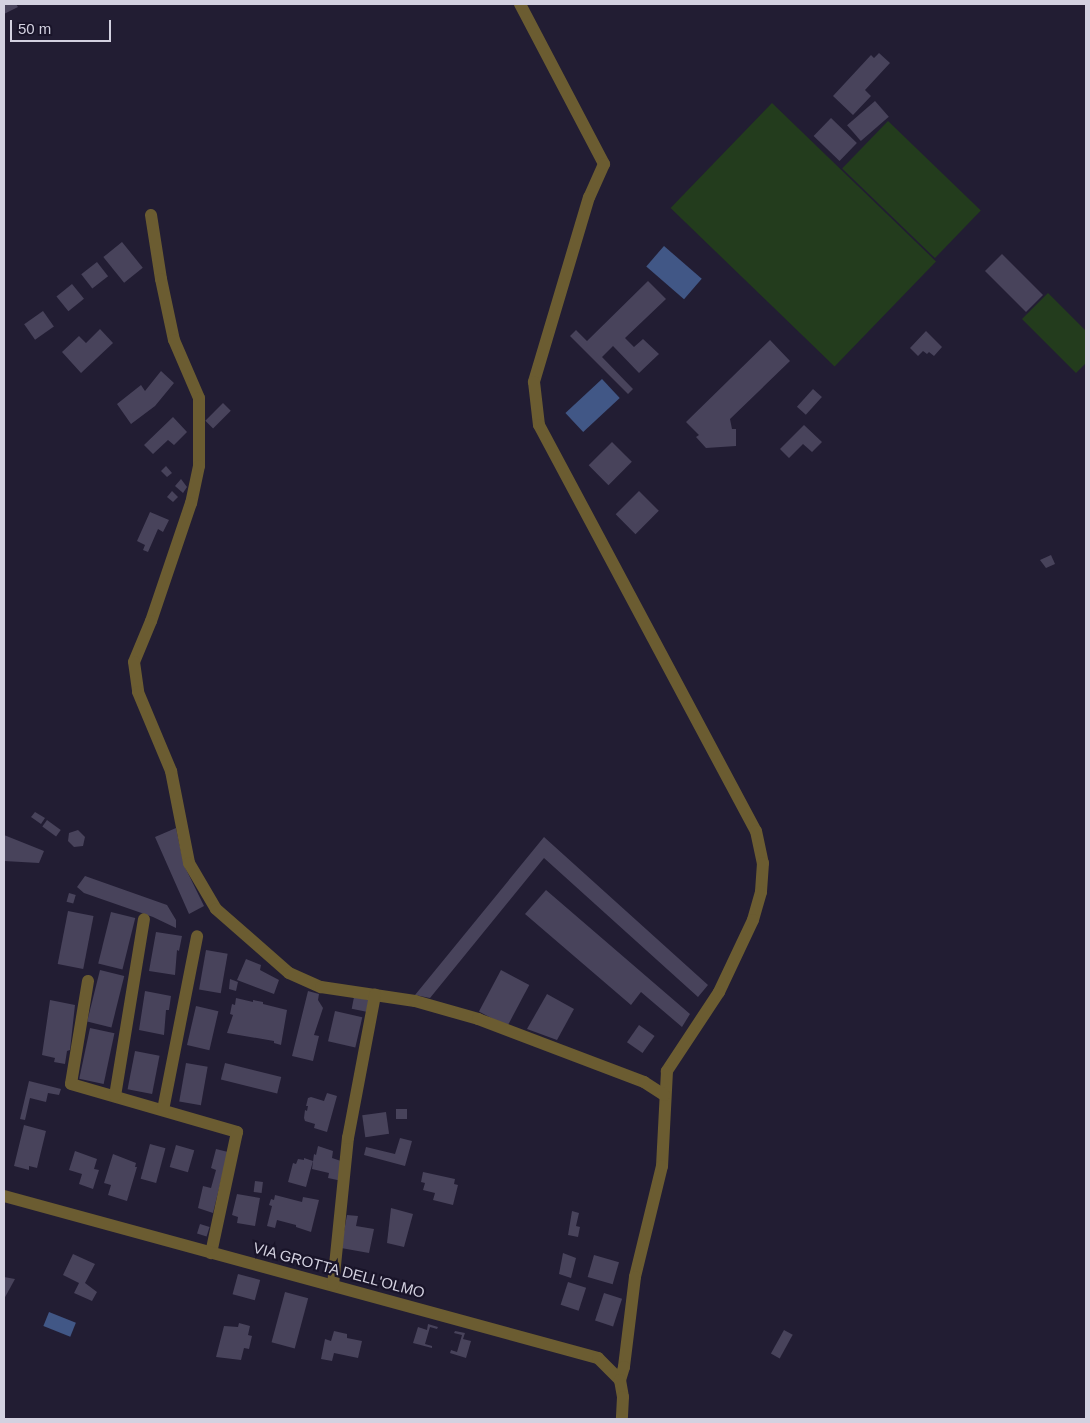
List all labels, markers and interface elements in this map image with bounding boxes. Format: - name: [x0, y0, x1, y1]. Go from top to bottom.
- scale bar: [12, 10, 114, 42]
- text: 50 m: [18, 20, 51, 37]
- street label: VIA GROTTA DELL'OLMO: [250, 1238, 428, 1302]

